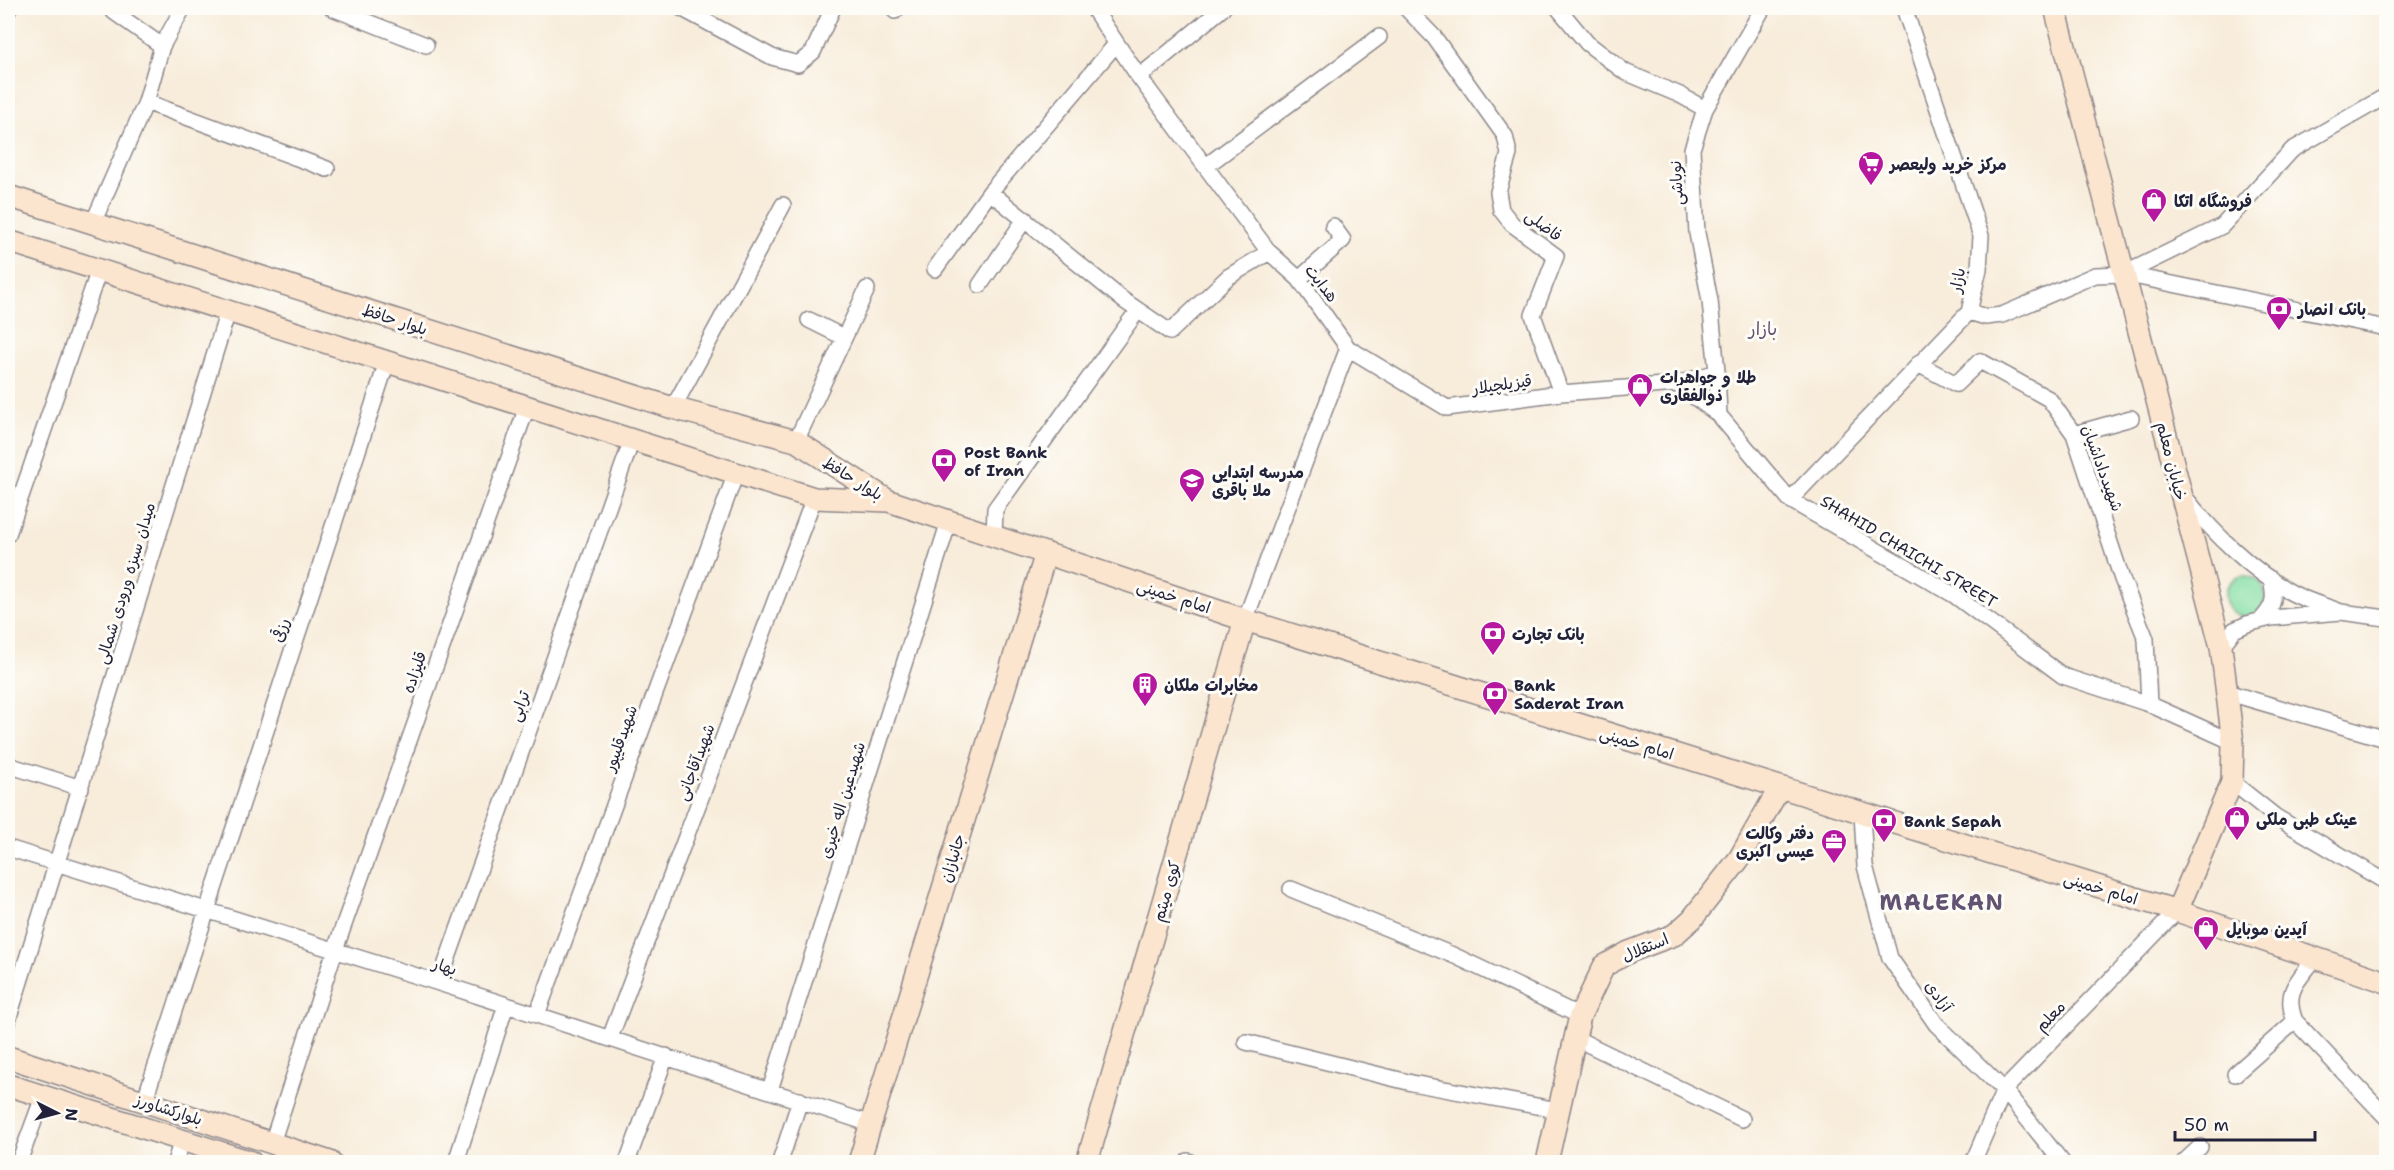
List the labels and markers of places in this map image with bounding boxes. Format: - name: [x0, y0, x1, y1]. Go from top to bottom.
- supermarket icon: مرکز خرید ولیعصر: [1856, 149, 1886, 187]
- place label: مرکز خرید ولیعصر: [1888, 154, 2007, 175]
- shop icon: فروشگاه اتکا: [2139, 186, 2169, 224]
- place label: فروشگاه اتکا: [2174, 191, 2252, 212]
- bank icon: بانک انصار: [2264, 294, 2294, 332]
- place label: بانک انصار: [2296, 299, 2366, 320]
- place label: طلا و جواهرات ذوالفقاری: [1660, 367, 1756, 406]
- shop icon: طلا و جواهرات ذوالفقاری: [1625, 371, 1655, 409]
- place label: Post Bank of Iran: [964, 442, 1048, 481]
- bank icon: Post Bank of Iran: [929, 446, 959, 484]
- place label: مدرسه ابتدایی ملا باقری: [1212, 462, 1304, 501]
- school or university icon: مدرسه ابتدایی ملا باقری: [1177, 466, 1207, 504]
- bank icon: بانک تجارت: [1478, 619, 1508, 657]
- place label: بانک تجارت: [1512, 624, 1585, 645]
- building icon: مخابرات ملکان: [1130, 670, 1160, 708]
- place label: مخابرات ملکان: [1164, 675, 1258, 696]
- place label: Bank Saderat Iran: [1514, 675, 1624, 714]
- bank icon: Bank Saderat Iran: [1480, 679, 1510, 717]
- shop icon: عینک طبی ملکی: [2222, 804, 2252, 842]
- bank icon: Bank Sepah: [1869, 806, 1899, 844]
- place label: عینک طبی ملکی: [2256, 809, 2358, 830]
- place label: Bank Sepah: [1904, 811, 2002, 832]
- place label: دفتر وکالت عیسی اکبری: [1736, 823, 1814, 862]
- office icon: دفتر وکالت عیسی اکبری: [1819, 827, 1849, 865]
- shop icon: آیدین موبایل: [2191, 914, 2221, 952]
- place label: آیدین موبایل: [2226, 919, 2308, 940]

